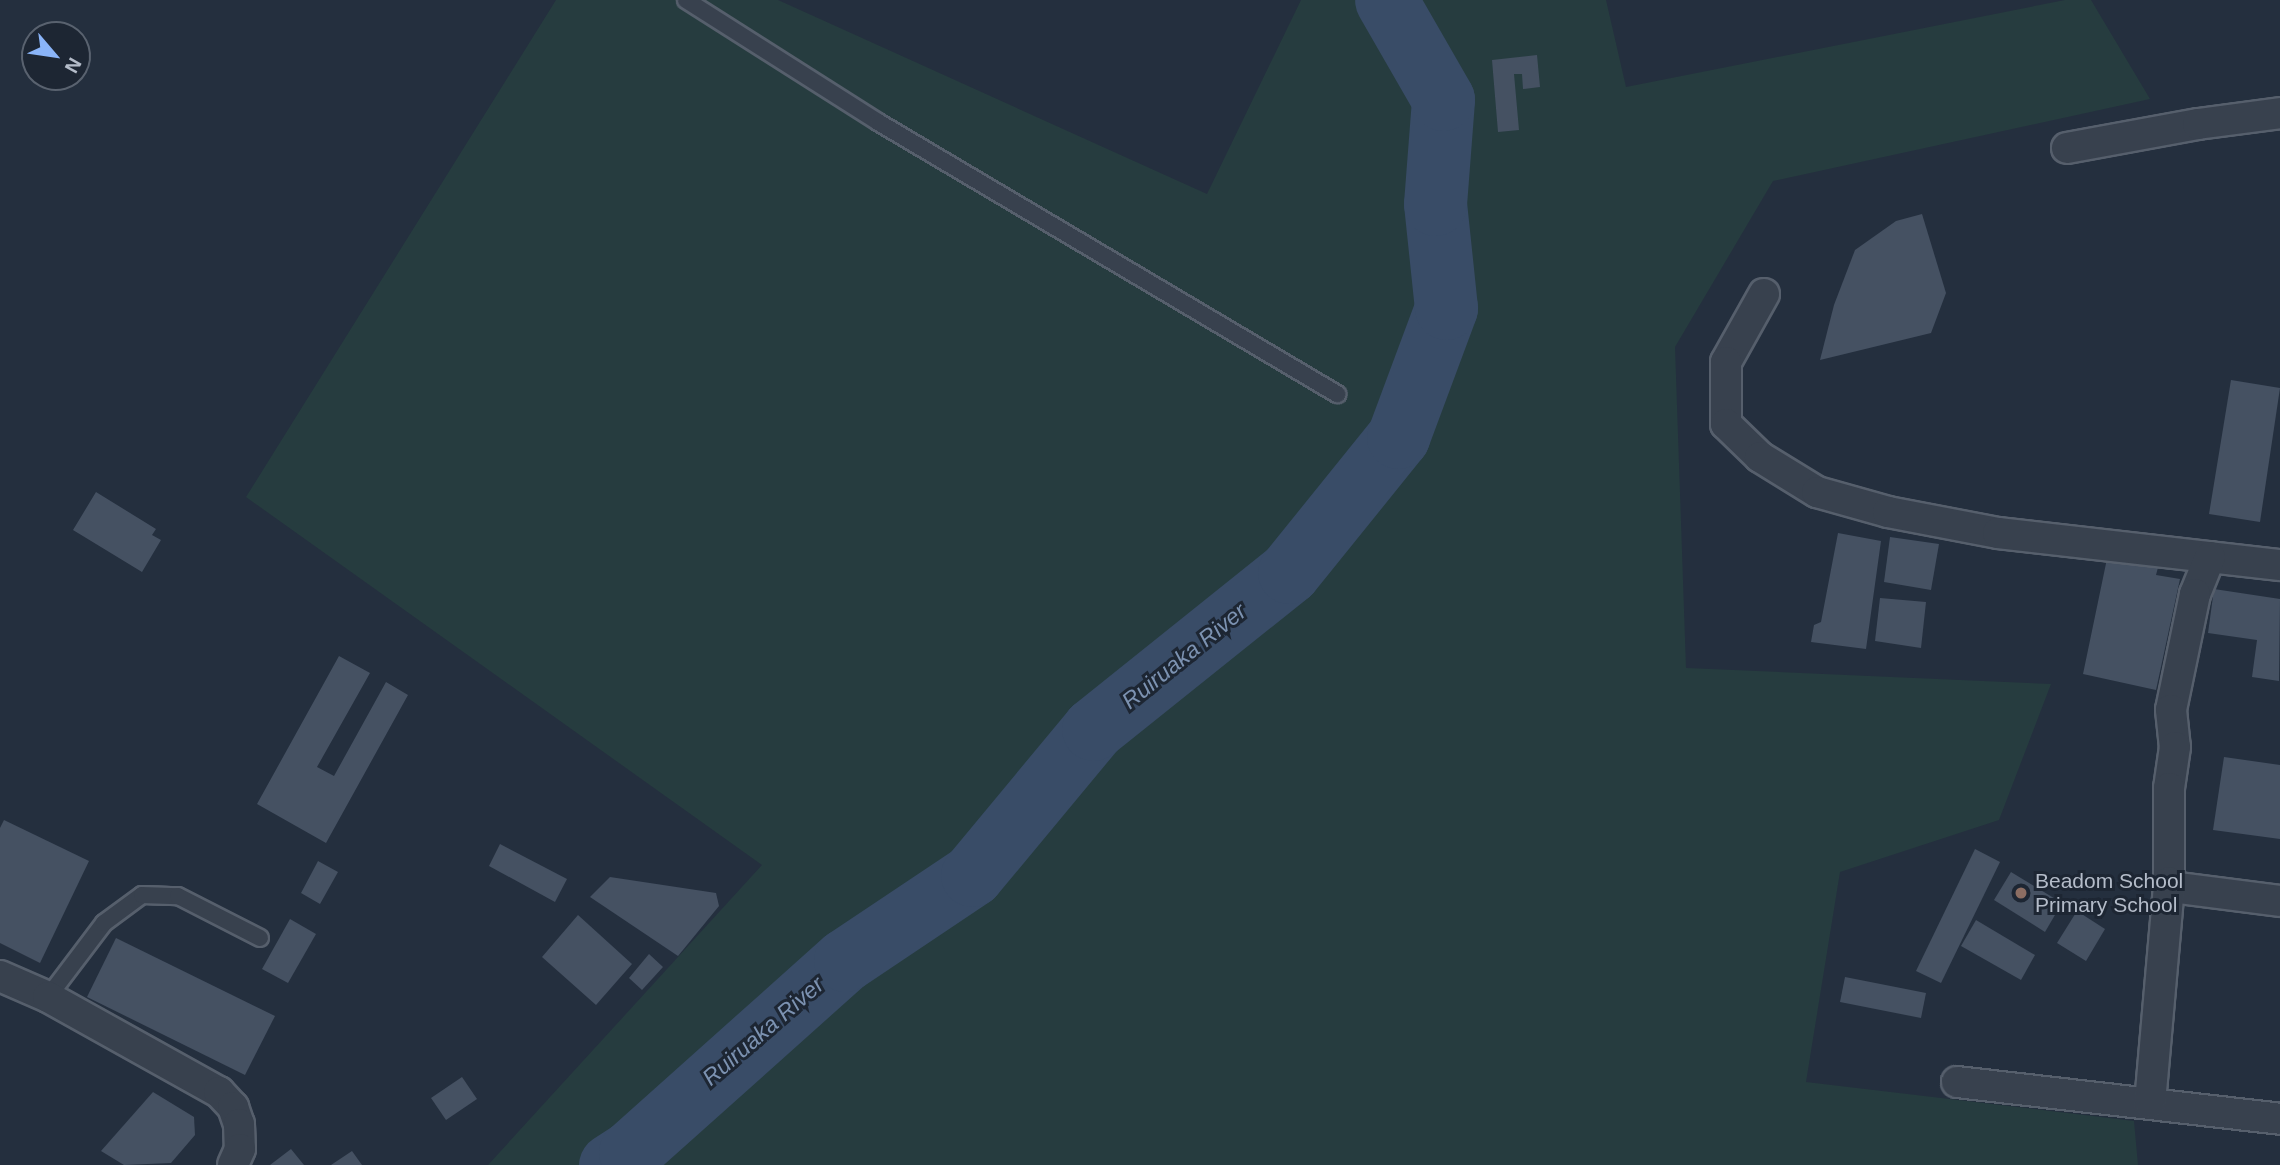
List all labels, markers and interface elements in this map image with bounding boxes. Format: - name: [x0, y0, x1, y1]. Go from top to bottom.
- north arrow: [21, 21, 91, 91]
- text: N: [61, 54, 86, 77]
- water label: Ruiruaka River: [1116, 597, 1252, 715]
- place label: Beadom School Primary School: [2035, 868, 2183, 918]
- marker: Beadom School Primary School: [2013, 885, 2029, 901]
- water label: Ruiruaka River: [697, 971, 829, 1091]

